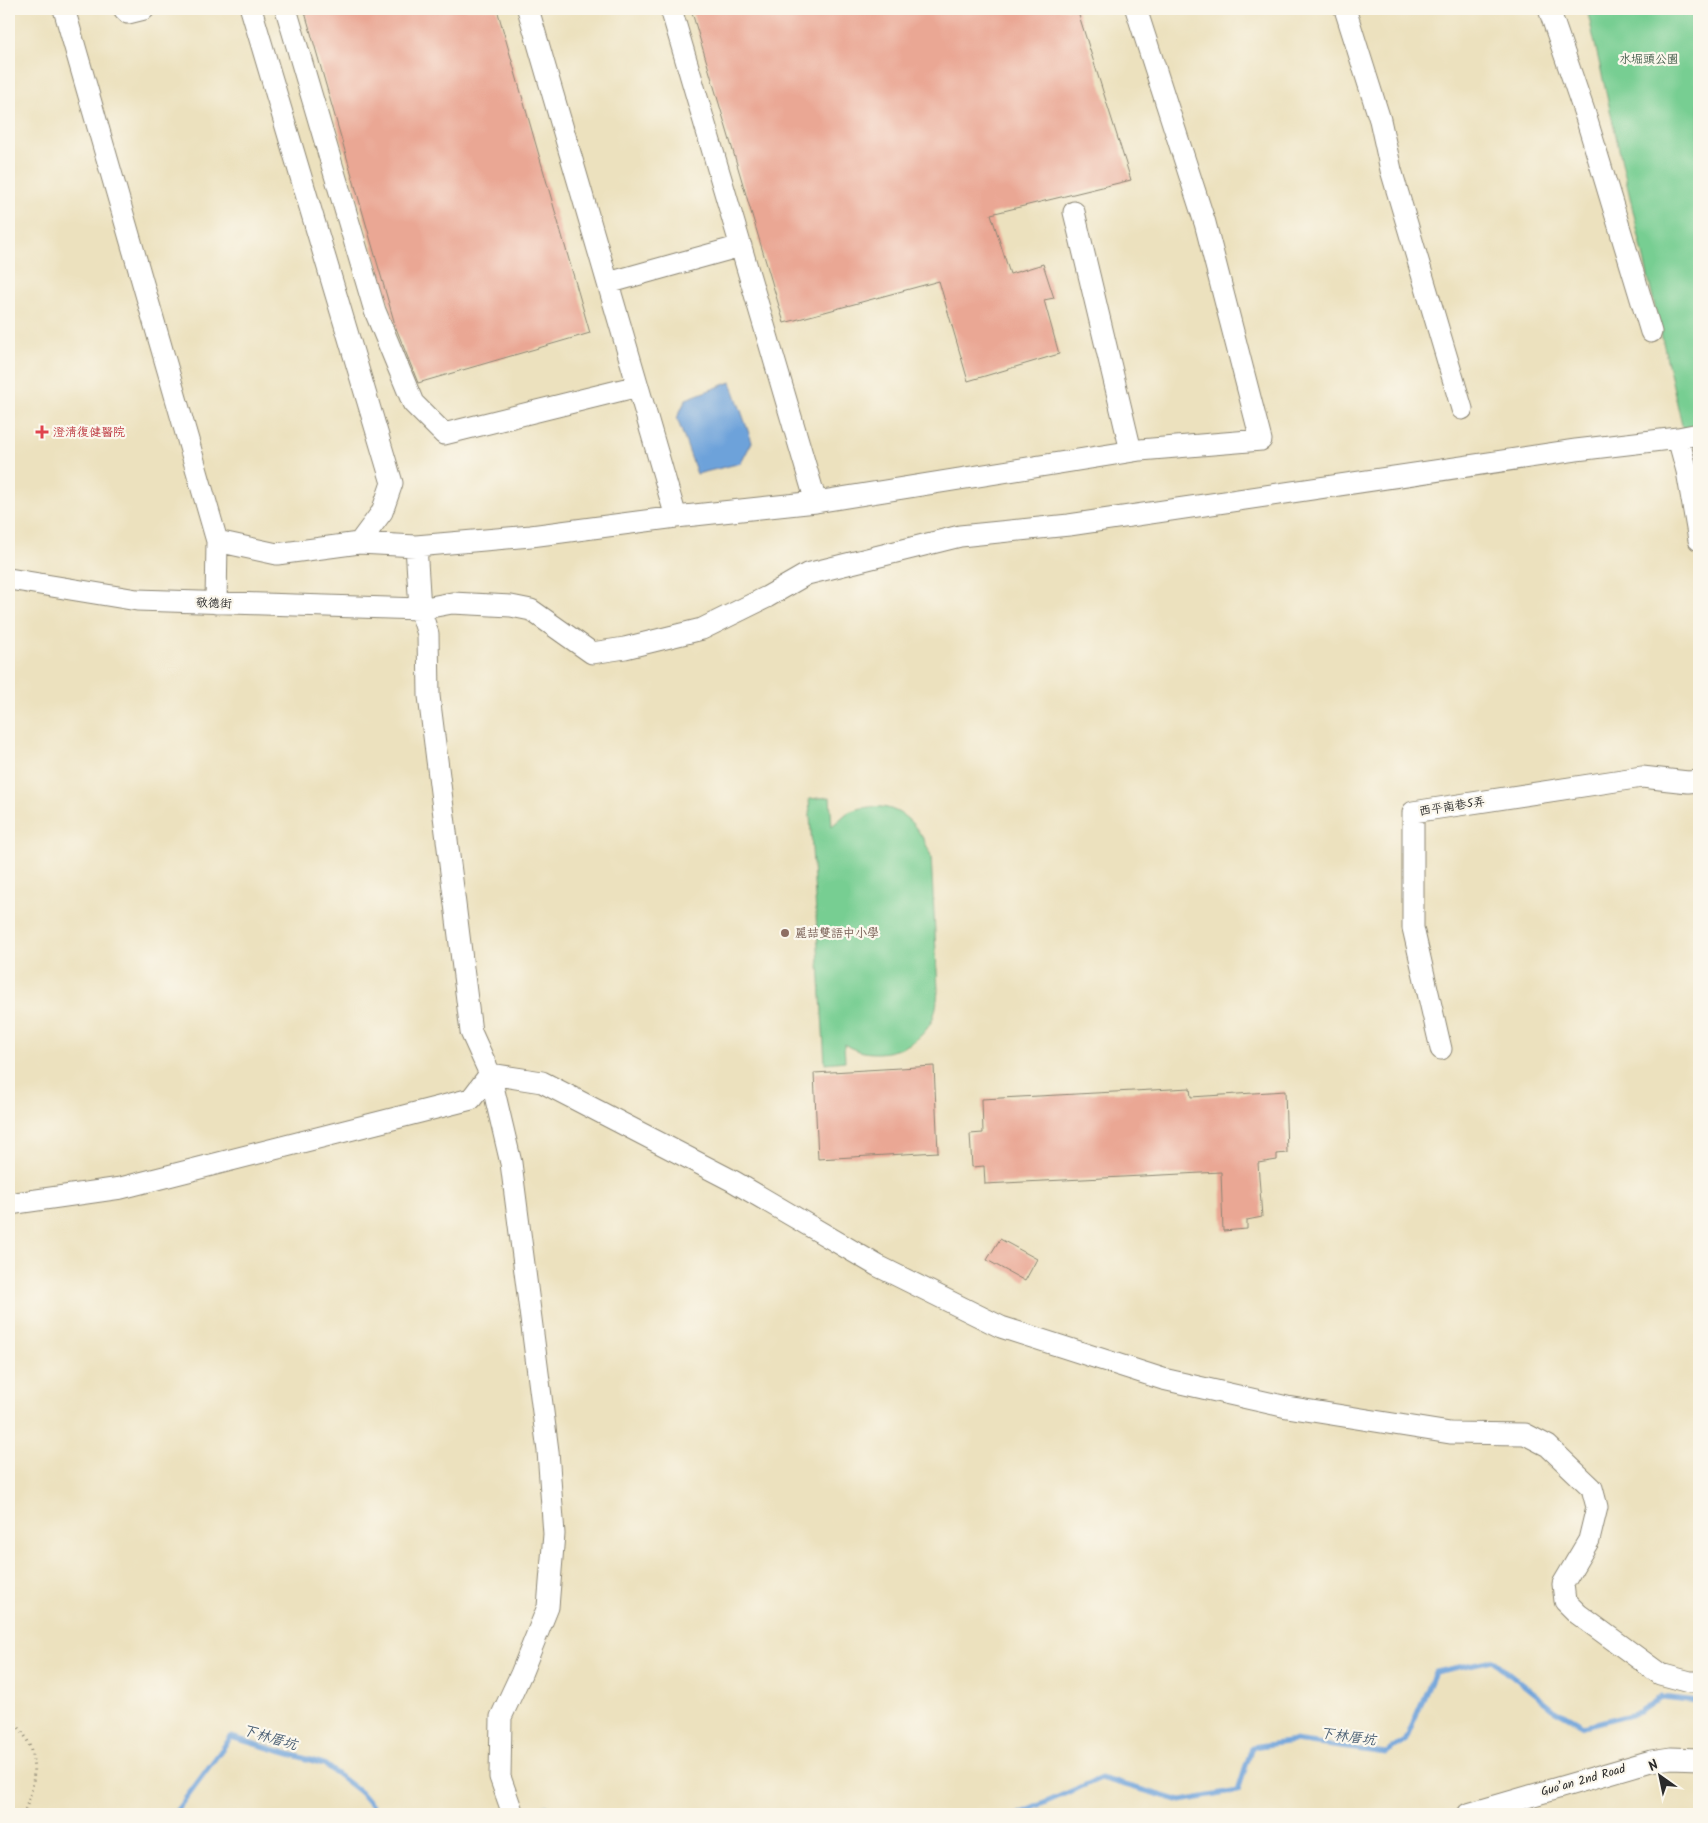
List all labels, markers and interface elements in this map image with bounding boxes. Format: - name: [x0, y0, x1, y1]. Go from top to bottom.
- park label: 水堀頭公園: [1619, 50, 1679, 69]
- place label: 澄清復健醫院: [53, 423, 125, 442]
- marker: 澄清復健醫院: [35, 425, 49, 439]
- street label: 敬德街: [196, 593, 232, 614]
- street label: 西平南巷5弄: [1418, 792, 1486, 821]
- place label: 麗喆雙語中小學: [795, 924, 879, 943]
- marker: 麗喆雙語中小學: [779, 927, 791, 939]
- water label: 下林厝坑: [240, 1719, 302, 1757]
- water label: 下林厝坑: [1319, 1722, 1379, 1752]
- north arrow: [1636, 1750, 1686, 1800]
- text: N: [1644, 1754, 1663, 1778]
- street label: Guo’an 2nd Road: [1539, 1759, 1629, 1802]

